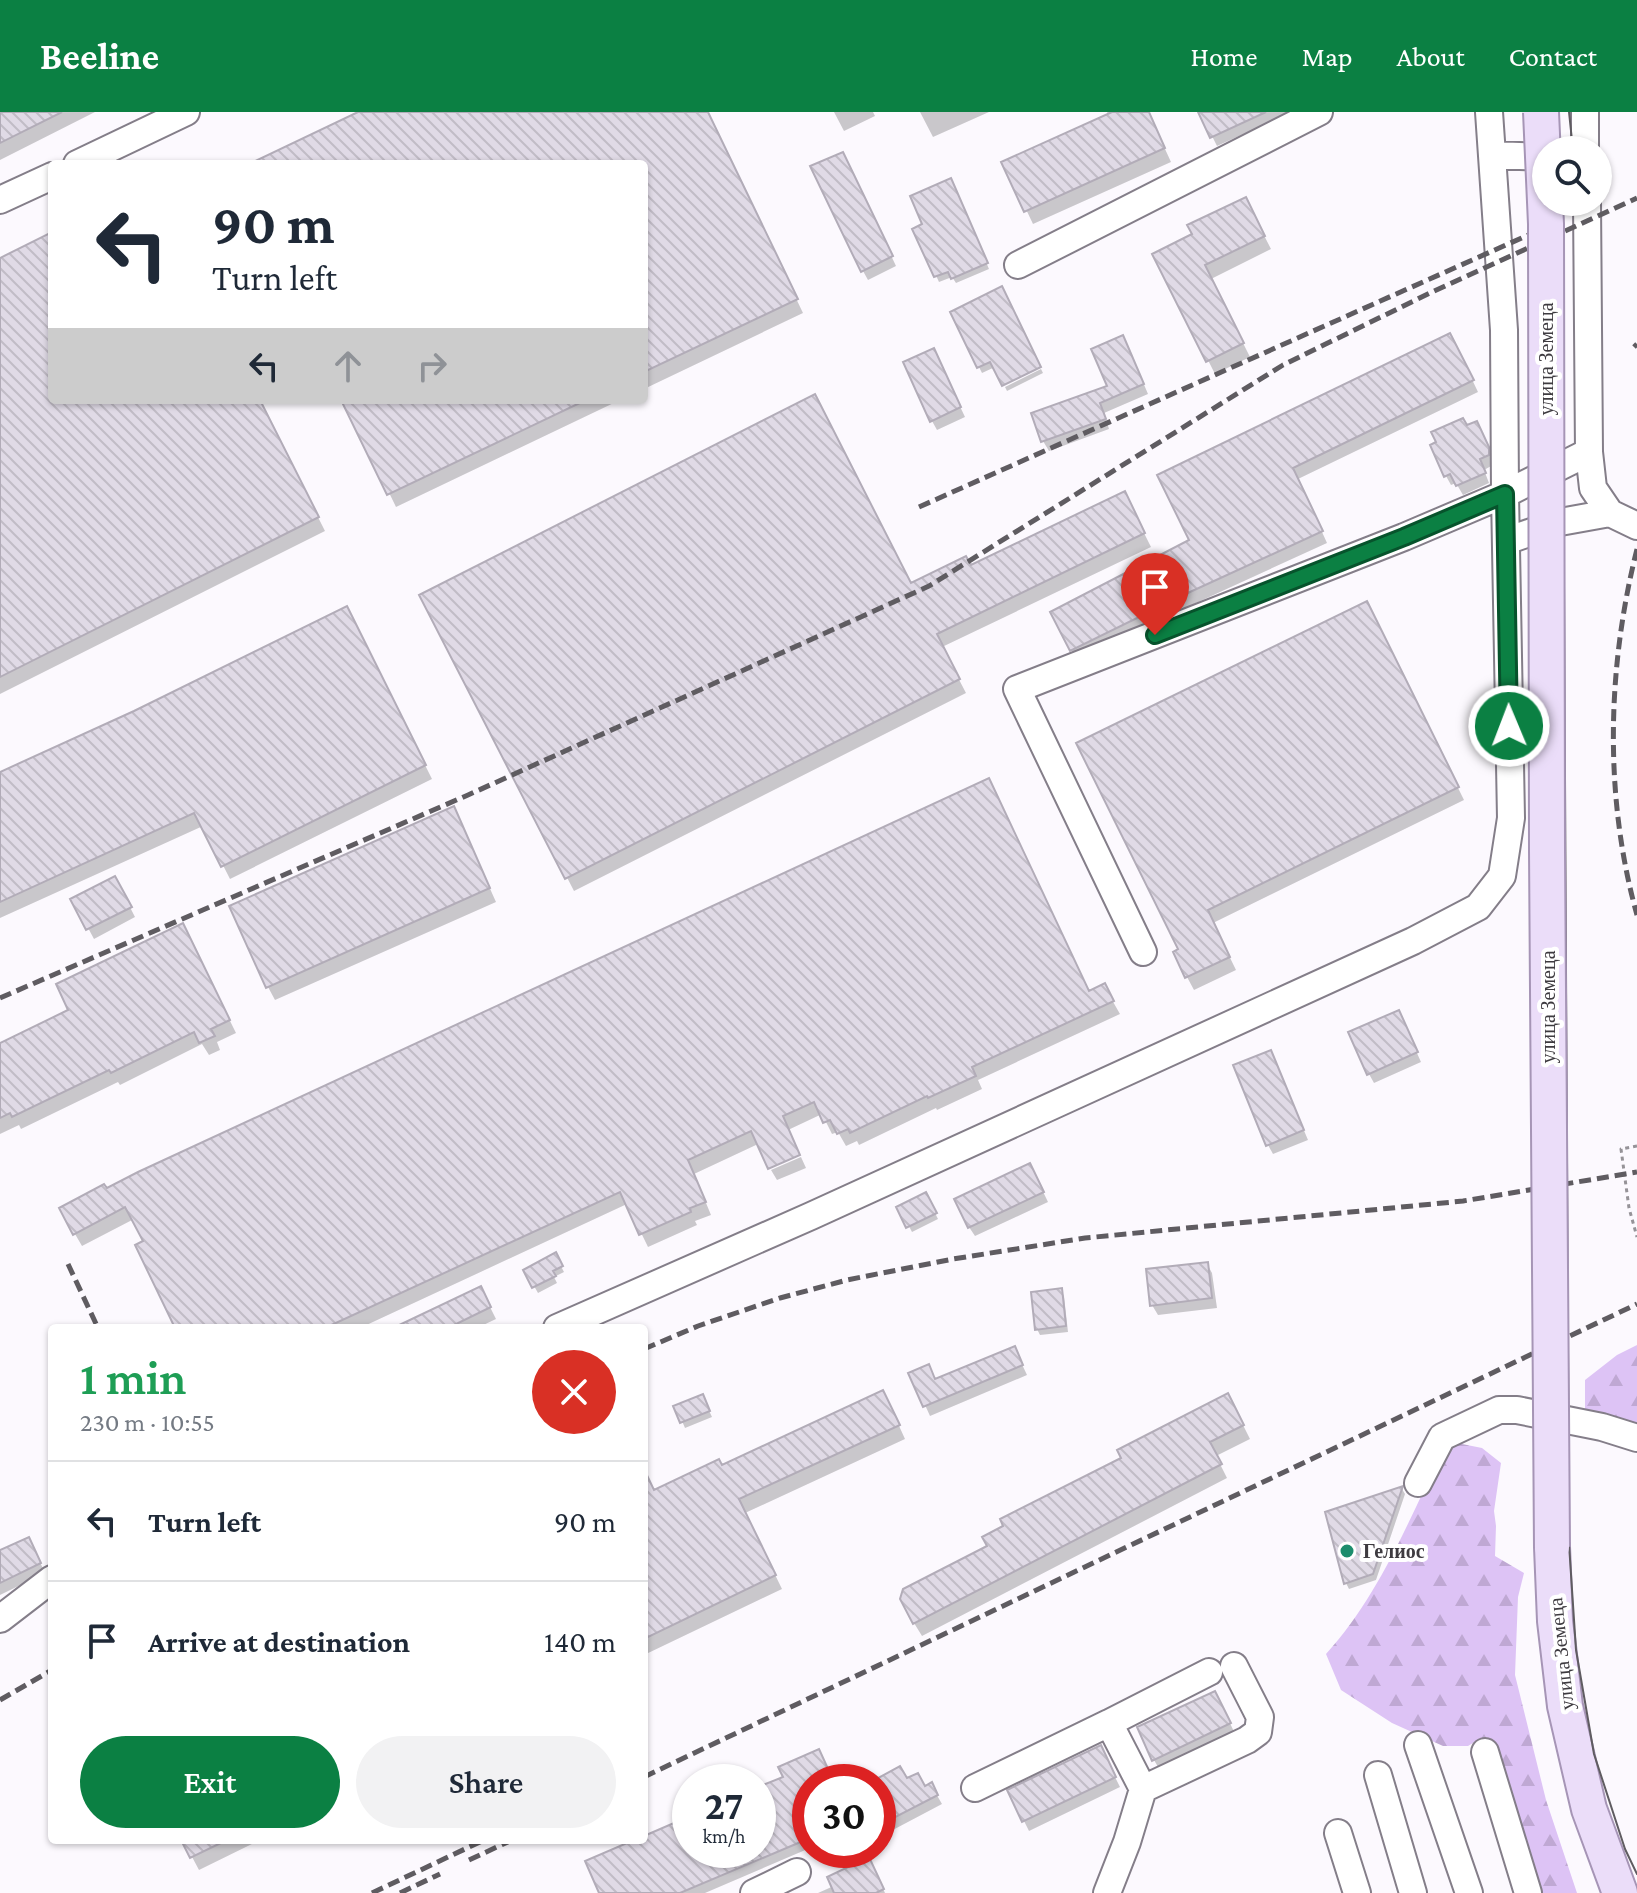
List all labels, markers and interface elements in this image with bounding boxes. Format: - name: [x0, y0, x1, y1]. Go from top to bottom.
- text: Beeline: [40, 35, 159, 77]
- text: Home: [1191, 41, 1258, 72]
- text: Map: [1302, 41, 1353, 72]
- text: About: [1397, 41, 1465, 72]
- text: Contact: [1509, 41, 1597, 72]
- map controls: [1532, 136, 1612, 216]
- button: search: [1532, 136, 1612, 216]
- icon: left: [80, 192, 184, 296]
- text: 90 m: [212, 193, 335, 255]
- text: Turn left: [212, 258, 337, 298]
- street label: улица Земеца: [1535, 302, 1558, 416]
- icon: left: [242, 344, 286, 388]
- icon: ahead: [326, 344, 370, 388]
- icon: right: [410, 344, 454, 388]
- pin: [1121, 553, 1189, 635]
- icon: arrive: [1133, 565, 1177, 609]
- position arrow: [1467, 684, 1551, 768]
- street label: улица Земеца: [1537, 950, 1560, 1064]
- button: close: [532, 1350, 616, 1434]
- text: 1 min: [80, 1351, 187, 1404]
- text: 230 m · 10:55: [80, 1408, 215, 1437]
- icon: left: [80, 1499, 124, 1543]
- text: Turn left: [148, 1505, 261, 1538]
- text: 90 m: [554, 1505, 616, 1538]
- place label: Гелиос: [1363, 1540, 1425, 1562]
- marker: Гелиос: [1338, 1542, 1356, 1560]
- street label: улица Земеца: [1544, 1596, 1579, 1711]
- icon: arrive: [80, 1619, 124, 1663]
- text: Arrive at destination: [148, 1625, 410, 1658]
- text: 140 m: [544, 1625, 616, 1658]
- button: Exit: [80, 1736, 340, 1828]
- button: Share: [356, 1736, 616, 1828]
- speed limit sign: 30: [792, 1764, 896, 1868]
- text: 27: [705, 1783, 743, 1828]
- text: km/h: [702, 1825, 746, 1847]

